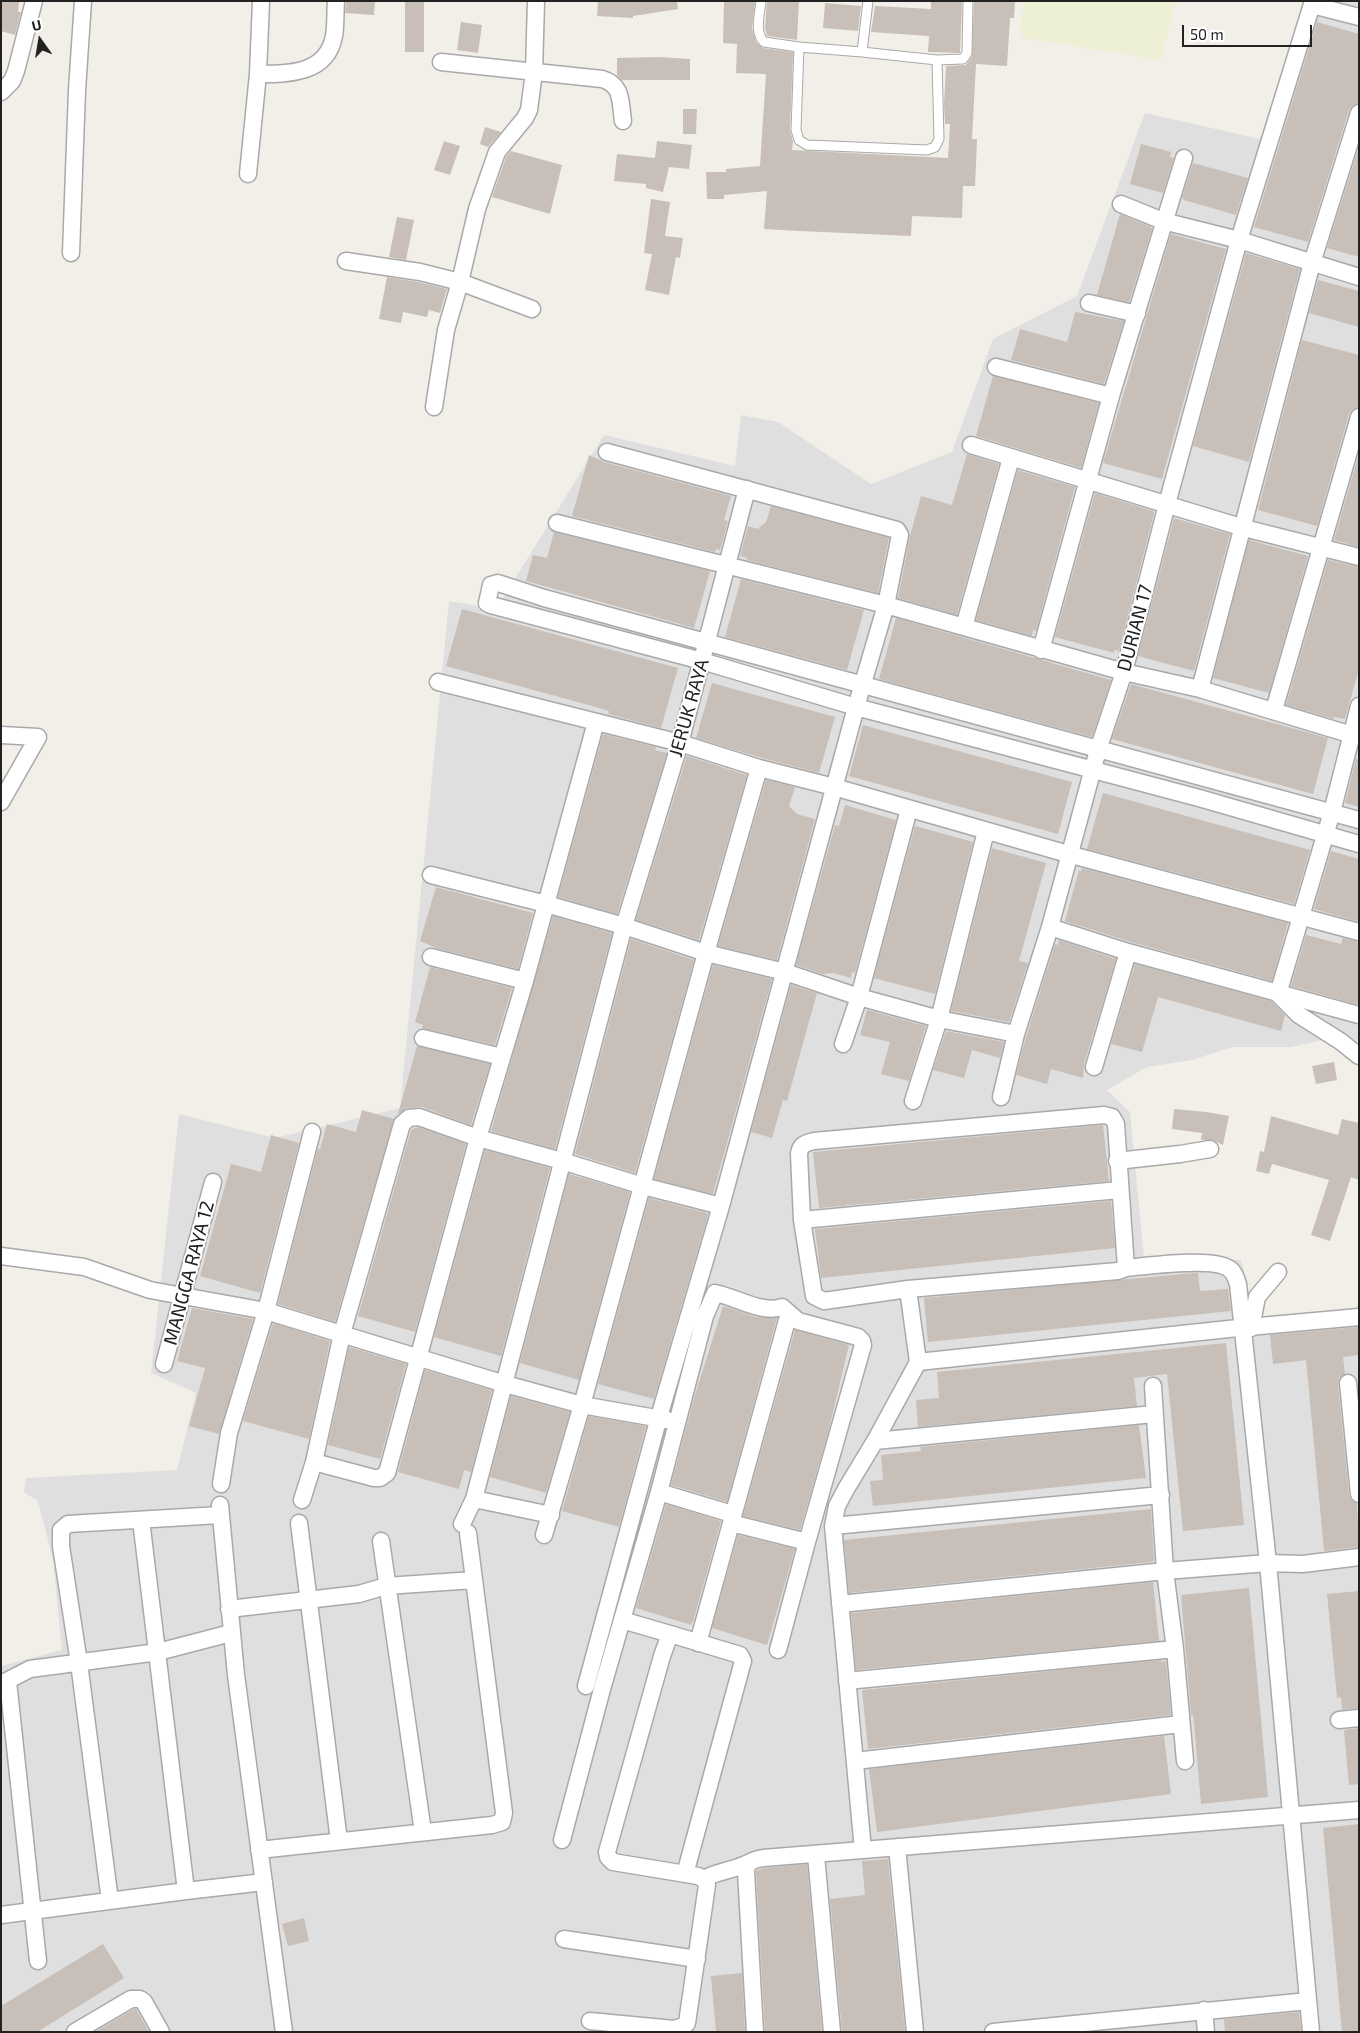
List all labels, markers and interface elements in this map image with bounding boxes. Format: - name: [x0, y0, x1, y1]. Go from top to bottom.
- north arrow: [15, 15, 65, 65]
- scale bar: [1185, 15, 1315, 47]
- text: U: [30, 16, 43, 34]
- text: 50 m: [1190, 25, 1224, 43]
- street label: DURIAN 17: [1113, 582, 1157, 674]
- street label: JERUK RAYA: [664, 656, 714, 760]
- street label: MANGGA RAYA 12: [159, 1198, 219, 1348]

